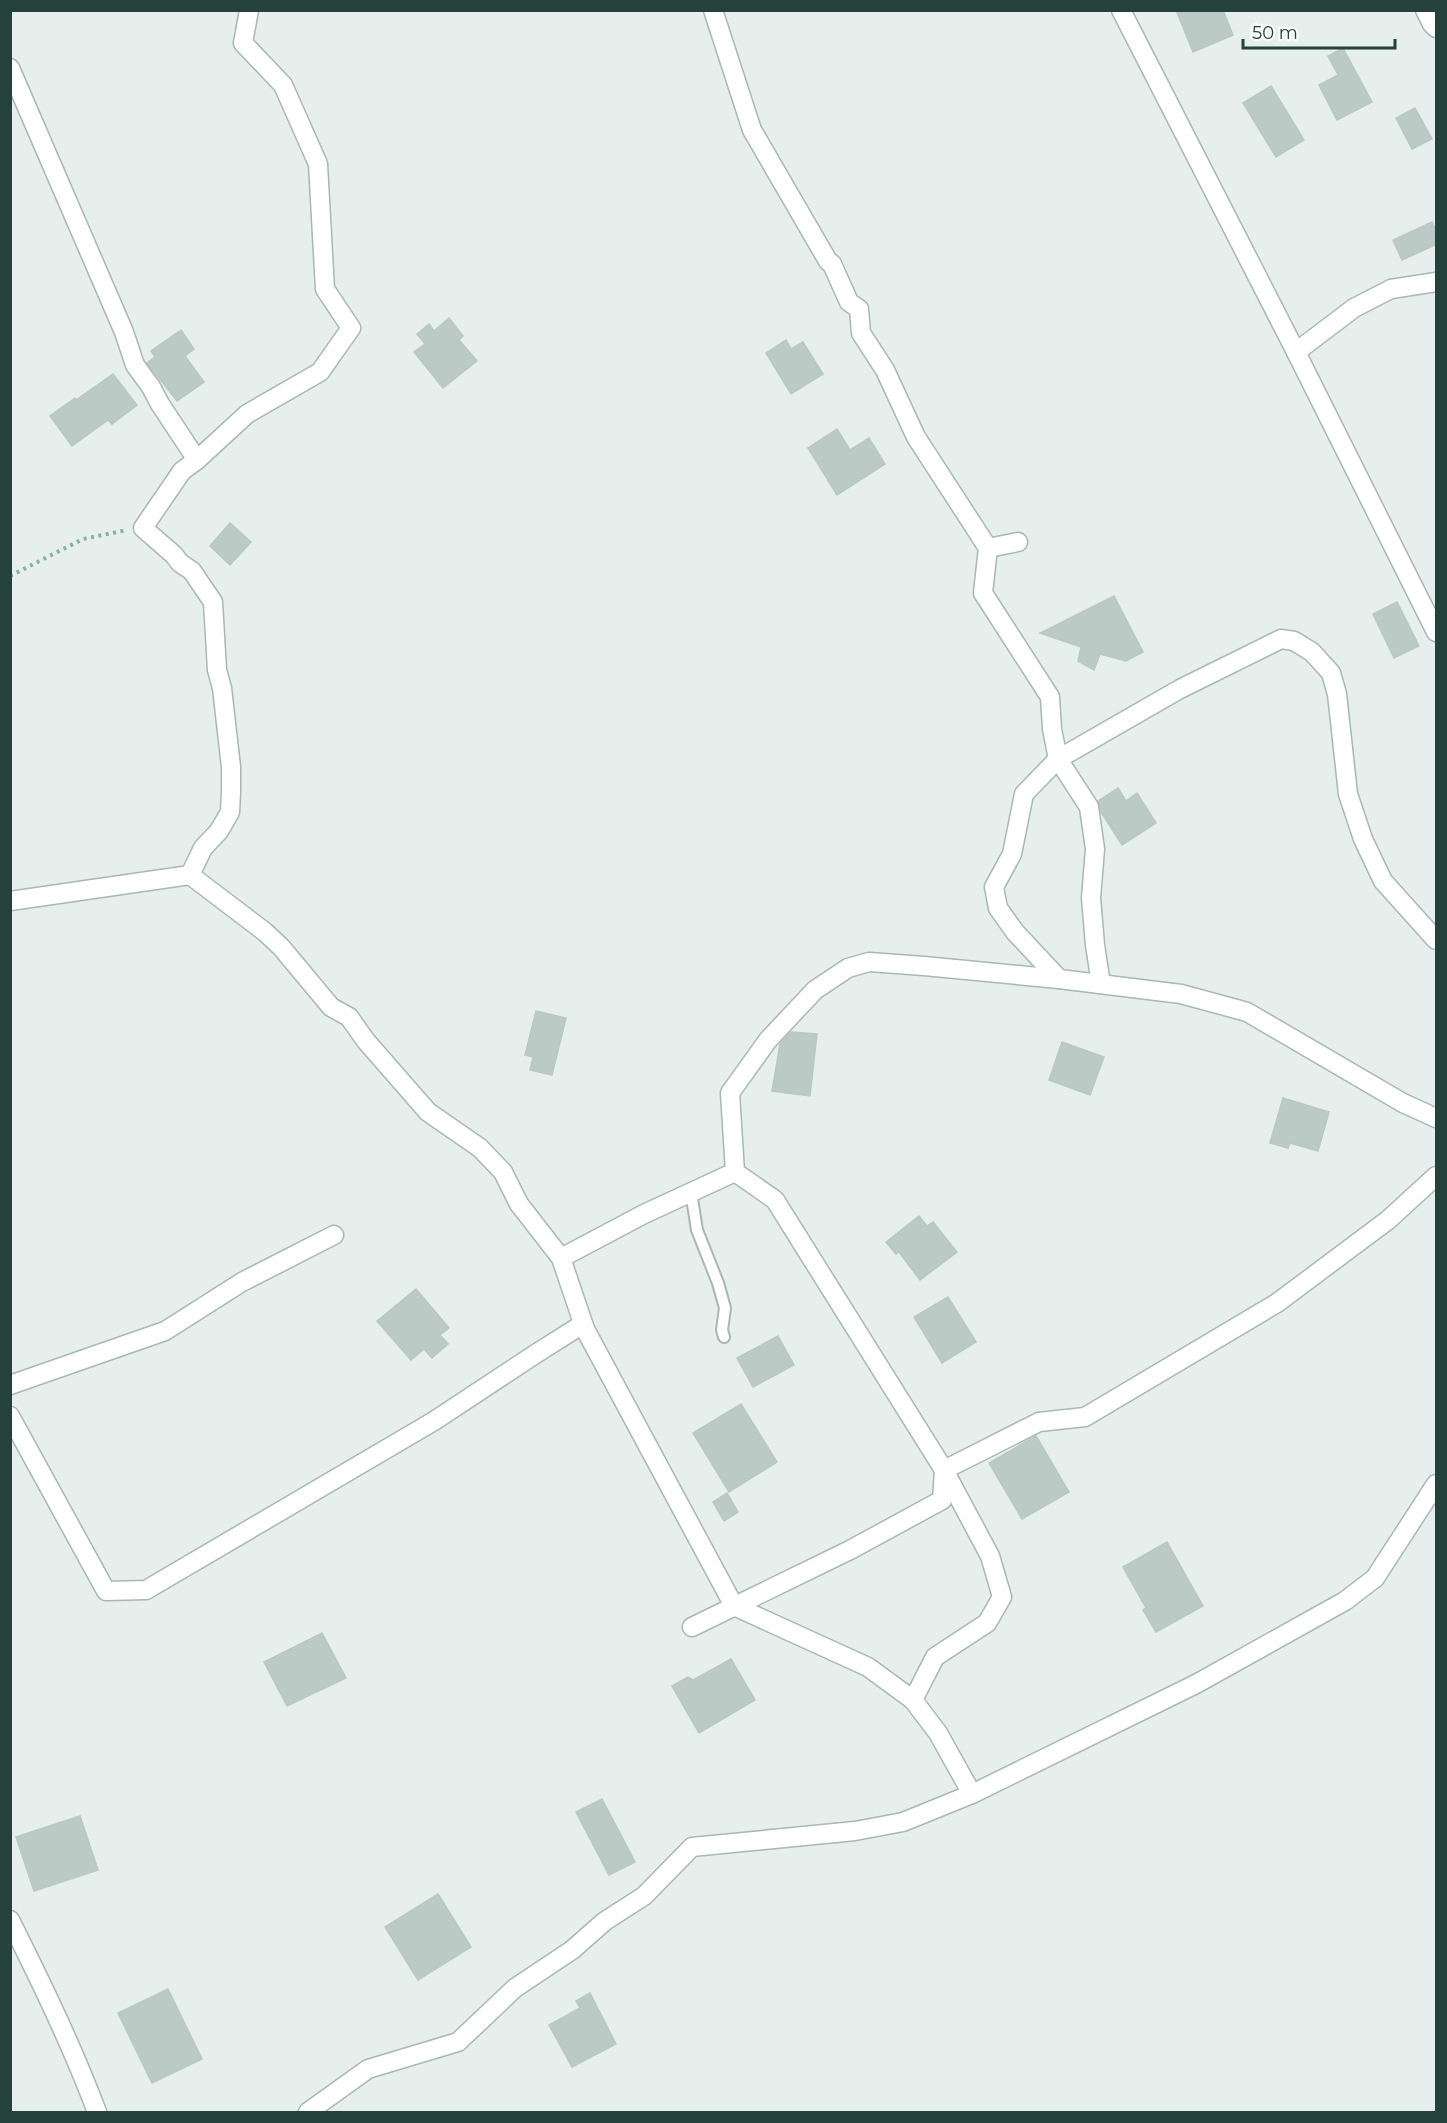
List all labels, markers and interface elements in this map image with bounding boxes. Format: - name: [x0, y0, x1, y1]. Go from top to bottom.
- scale bar: [1243, 12, 1394, 50]
- text: 50 m: [1252, 22, 1298, 44]

